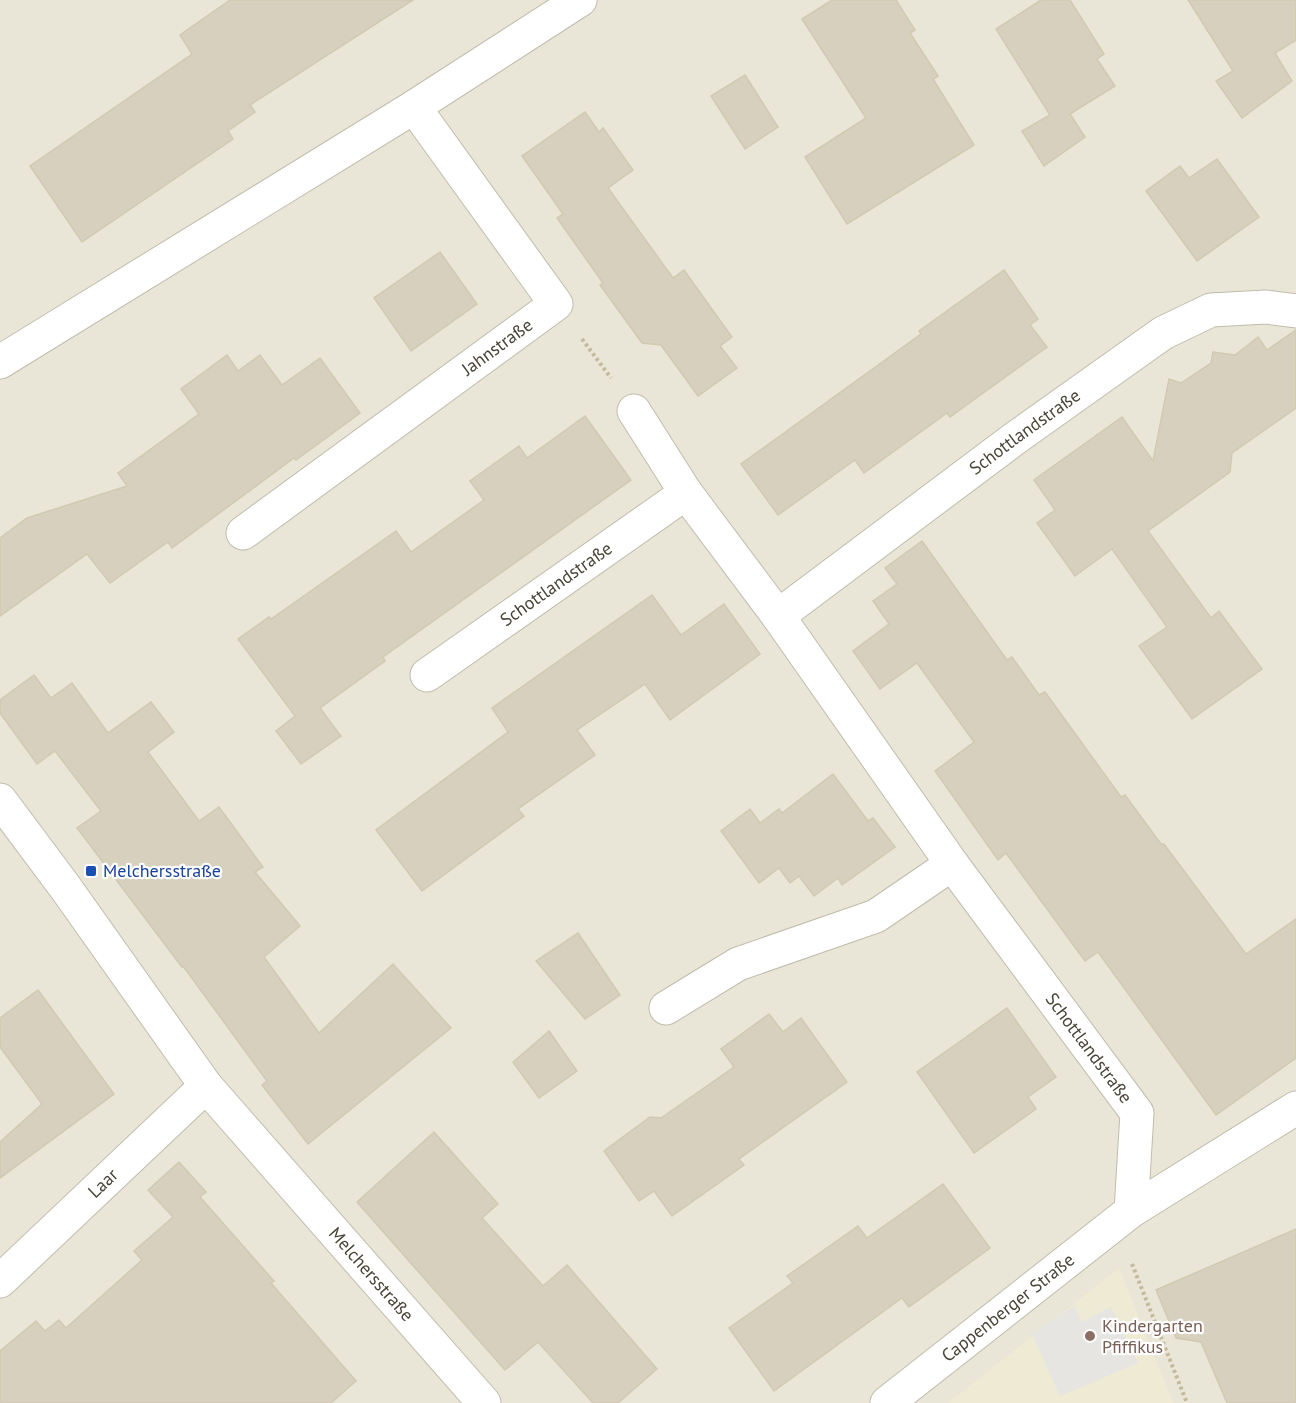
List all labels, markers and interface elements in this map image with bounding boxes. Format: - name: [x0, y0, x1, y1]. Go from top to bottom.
- street label: Jahnstraße: [456, 313, 537, 381]
- street label: Schottlandstraße: [965, 384, 1085, 480]
- street label: Schottlandstraße: [495, 536, 616, 631]
- place label: Melchersstraße: [103, 859, 221, 882]
- marker: Melchersstraße: [84, 864, 98, 878]
- street label: Schottlandstraße: [1041, 988, 1138, 1108]
- street label: Laar: [83, 1163, 123, 1203]
- street label: Melchersstraße: [324, 1222, 419, 1326]
- street label: Cappenberger Straße: [937, 1248, 1079, 1367]
- place label: Kindergarten Pfiffikus: [1102, 1314, 1203, 1358]
- marker: Kindergarten Pfiffikus: [1083, 1329, 1097, 1343]

